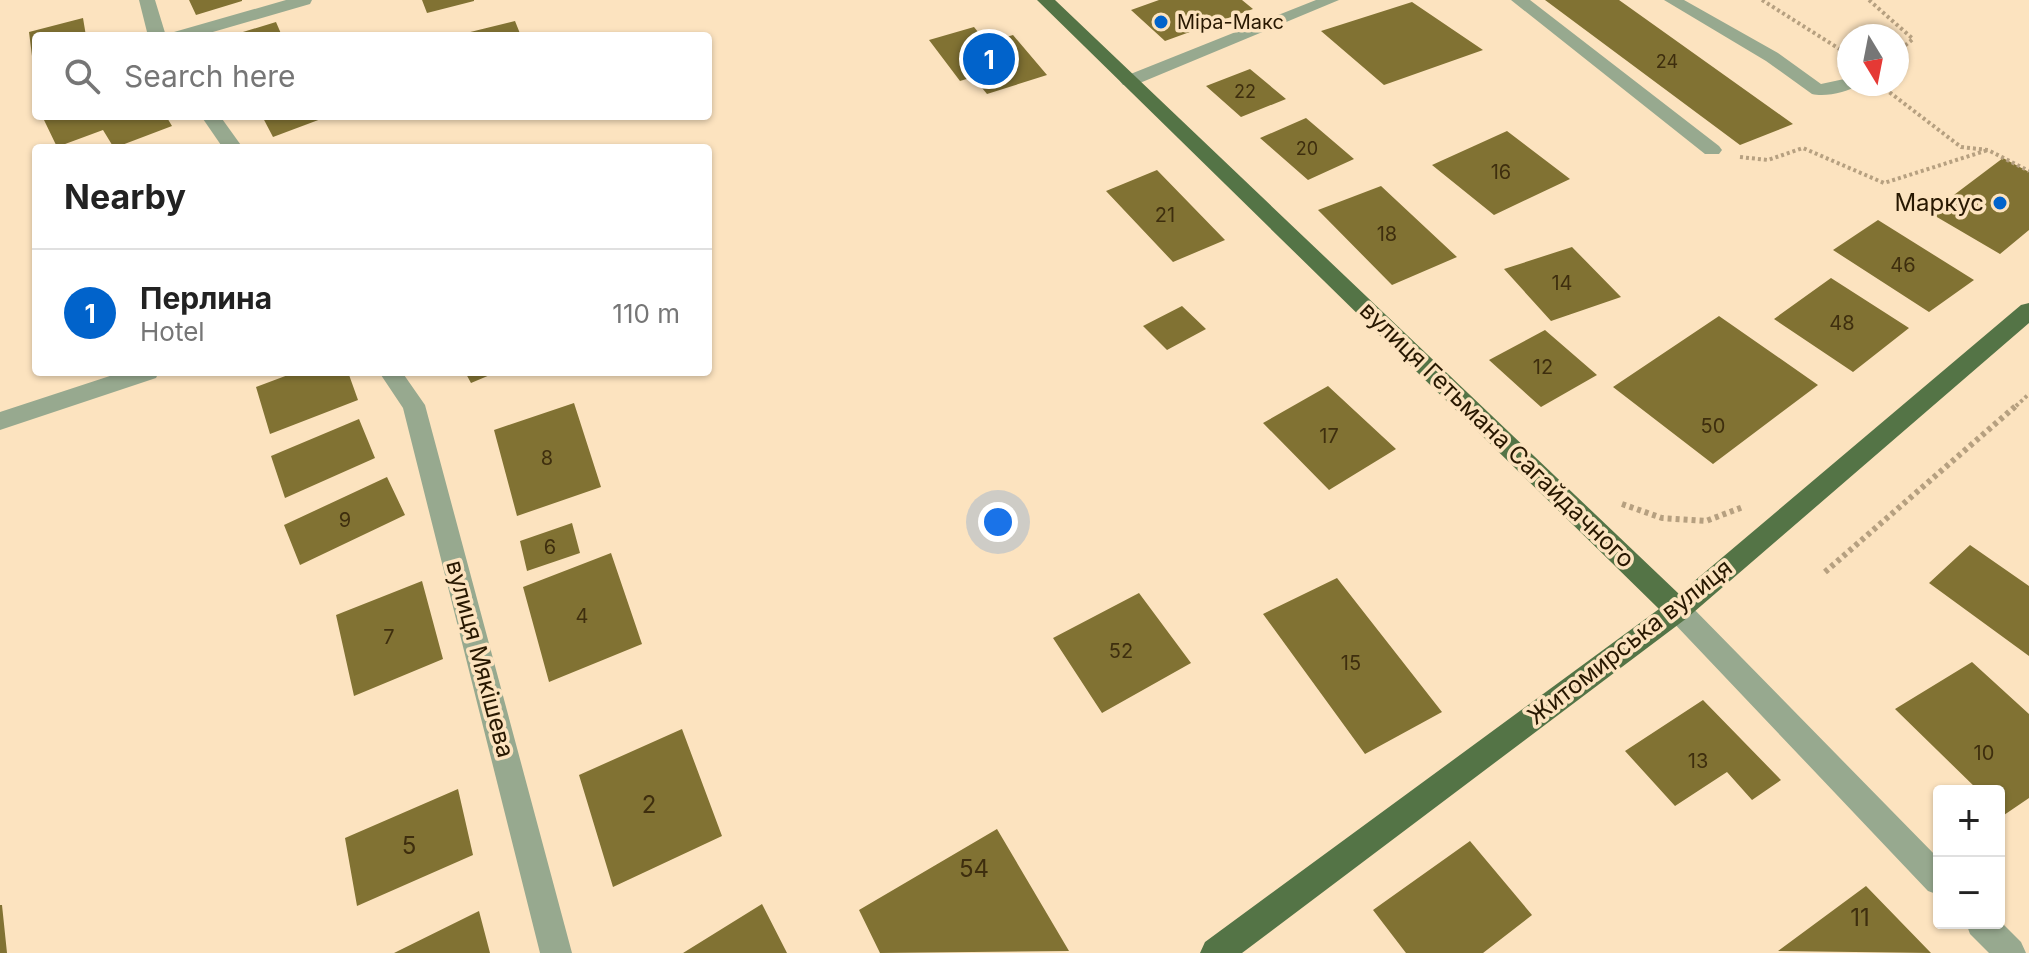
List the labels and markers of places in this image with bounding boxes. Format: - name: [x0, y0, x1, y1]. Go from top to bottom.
- place label: Міра-Макс: [1177, 10, 1284, 34]
- marker: Міра-Макс: [1152, 13, 1170, 31]
- pin: 1: [963, 29, 1015, 89]
- place label: Маркус: [1894, 188, 1984, 217]
- marker: Маркус: [1991, 194, 2009, 212]

